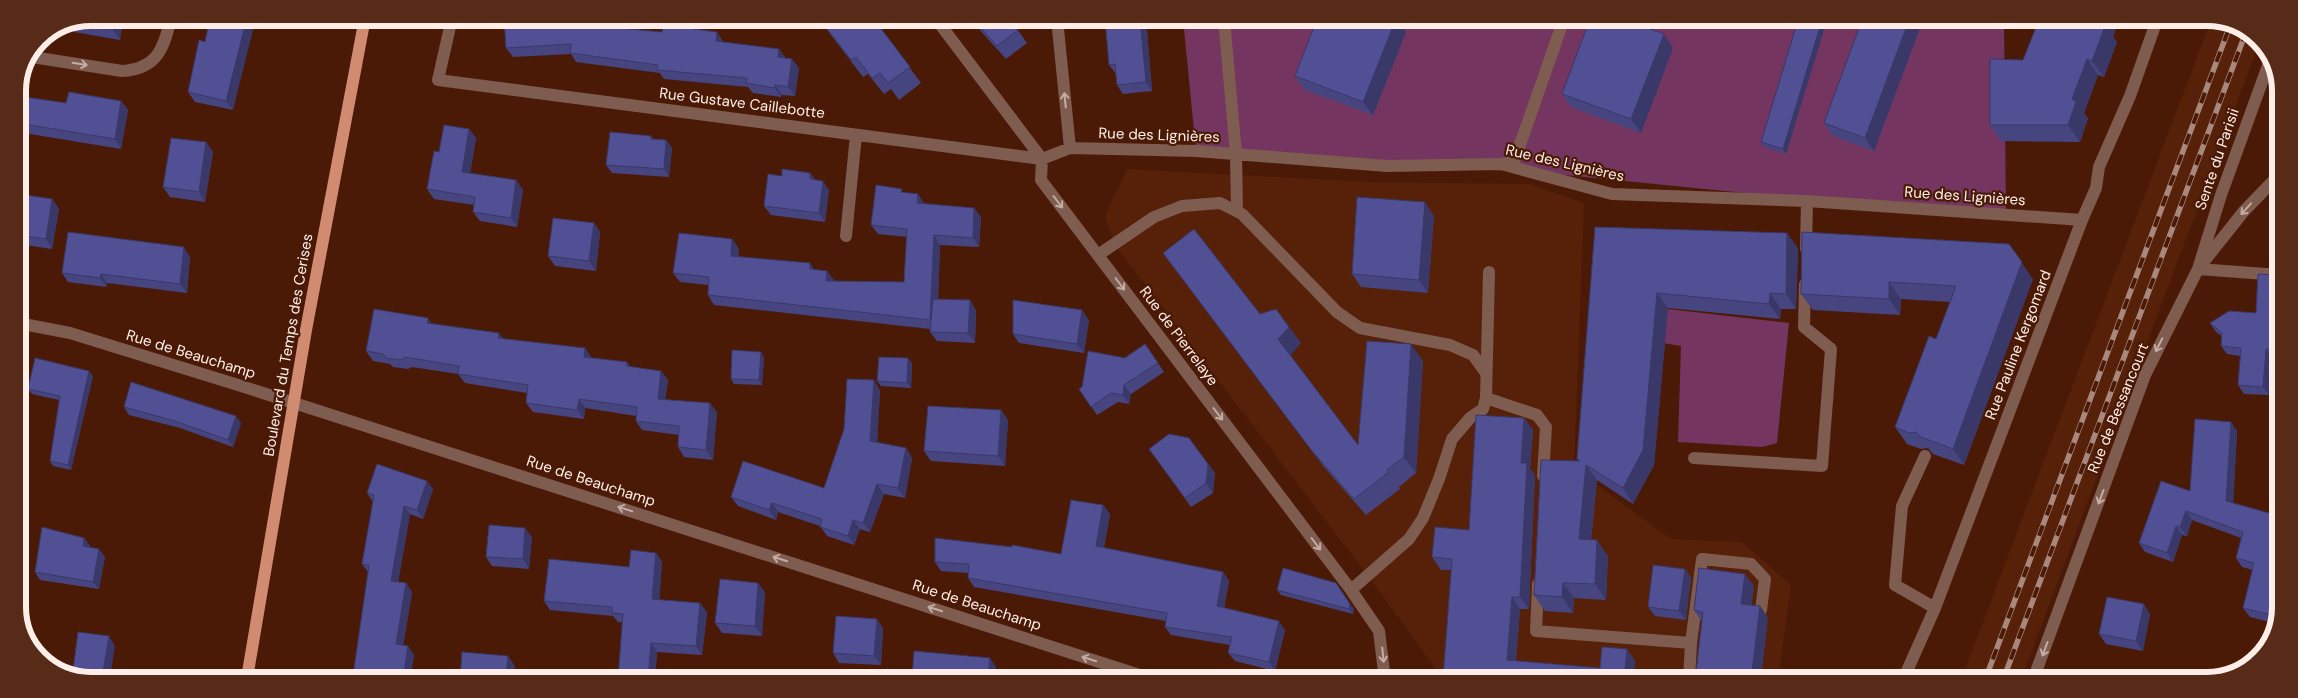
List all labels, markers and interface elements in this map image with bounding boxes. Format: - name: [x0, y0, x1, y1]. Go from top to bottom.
- one-way arrow: [72, 60, 88, 70]
- street label: Rue Gustave Caillebotte: [658, 83, 826, 123]
- one-way arrow: [1060, 92, 1070, 108]
- street label: Sente du Parisii: [2190, 105, 2244, 213]
- street label: Rue des Lignières: [1098, 123, 1220, 147]
- street label: Rue des Lignières: [1504, 140, 1626, 186]
- street label: Rue des Lignières: [1904, 182, 2026, 210]
- one-way arrow: [1053, 195, 1063, 209]
- one-way arrow: [2241, 203, 2252, 216]
- street label: Boulevard du Temps des Cerises: [259, 232, 317, 458]
- street label: Rue Pauline Kergomard: [1980, 267, 2056, 423]
- one-way arrow: [1115, 277, 1125, 291]
- street label: Rue de Pierrelaye: [1135, 282, 1223, 390]
- street label: Rue de Beauchamp: [124, 325, 258, 383]
- one-way arrow: [2154, 337, 2163, 352]
- street label: Rue de Bessancourt: [2083, 340, 2153, 476]
- one-way arrow: [1213, 407, 1223, 421]
- street label: Rue de Beauchamp: [524, 451, 658, 511]
- one-way arrow: [2095, 488, 2105, 504]
- one-way arrow: [618, 504, 634, 514]
- one-way arrow: [1310, 537, 1321, 550]
- one-way arrow: [772, 554, 788, 564]
- street label: Rue de Beauchamp: [910, 575, 1044, 635]
- one-way arrow: [927, 604, 943, 613]
- one-way arrow: [2040, 641, 2049, 656]
- one-way arrow: [1378, 647, 1388, 663]
- one-way arrow: [1082, 654, 1098, 663]

